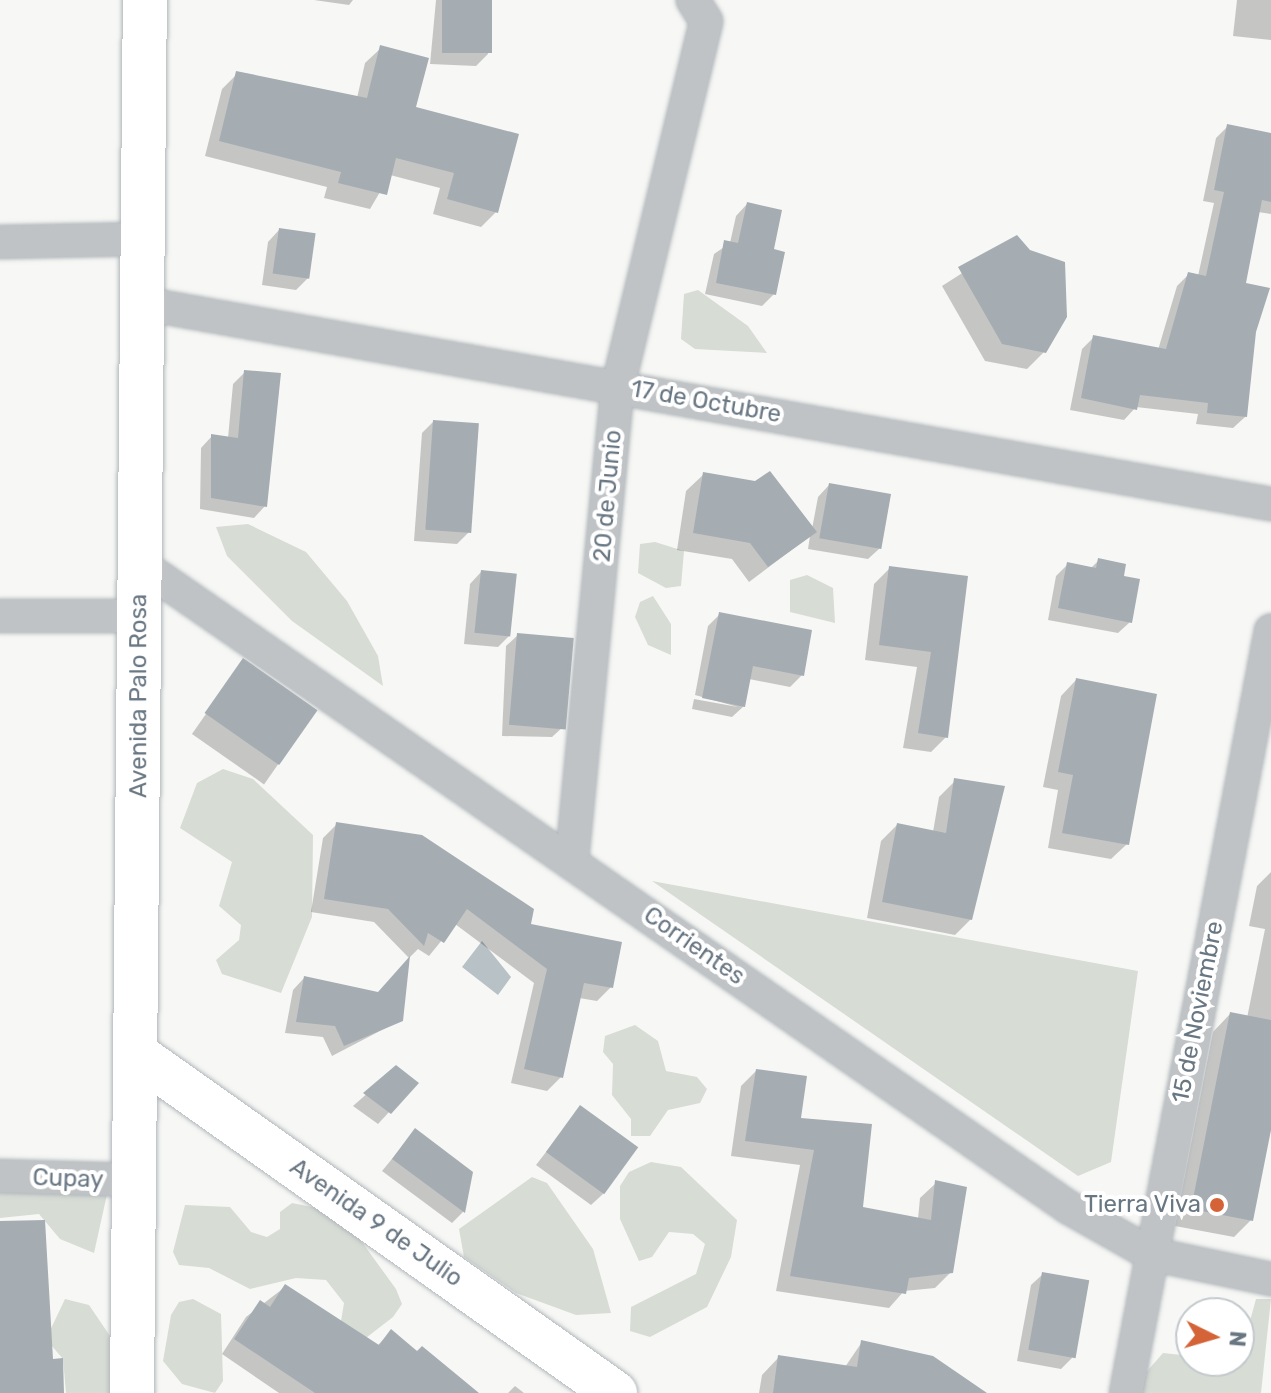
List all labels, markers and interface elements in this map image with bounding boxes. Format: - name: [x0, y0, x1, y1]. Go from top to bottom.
- street label: 17 de Octubre: [629, 375, 783, 429]
- street label: 20 de Junio: [588, 429, 628, 563]
- street label: Avenida Palo Rosa: [125, 594, 153, 798]
- street label: Corrientes: [638, 901, 750, 991]
- street label: 15 de Noviembre: [1166, 919, 1230, 1105]
- street label: Avenida 9 de Julio: [284, 1153, 468, 1293]
- street label: Cupay: [32, 1163, 104, 1195]
- place label: Tierra Viva: [1083, 1191, 1201, 1219]
- marker: Tierra Viva: [1208, 1196, 1226, 1214]
- north arrow: [1175, 1297, 1255, 1377]
- text: N: [1223, 1330, 1252, 1348]

